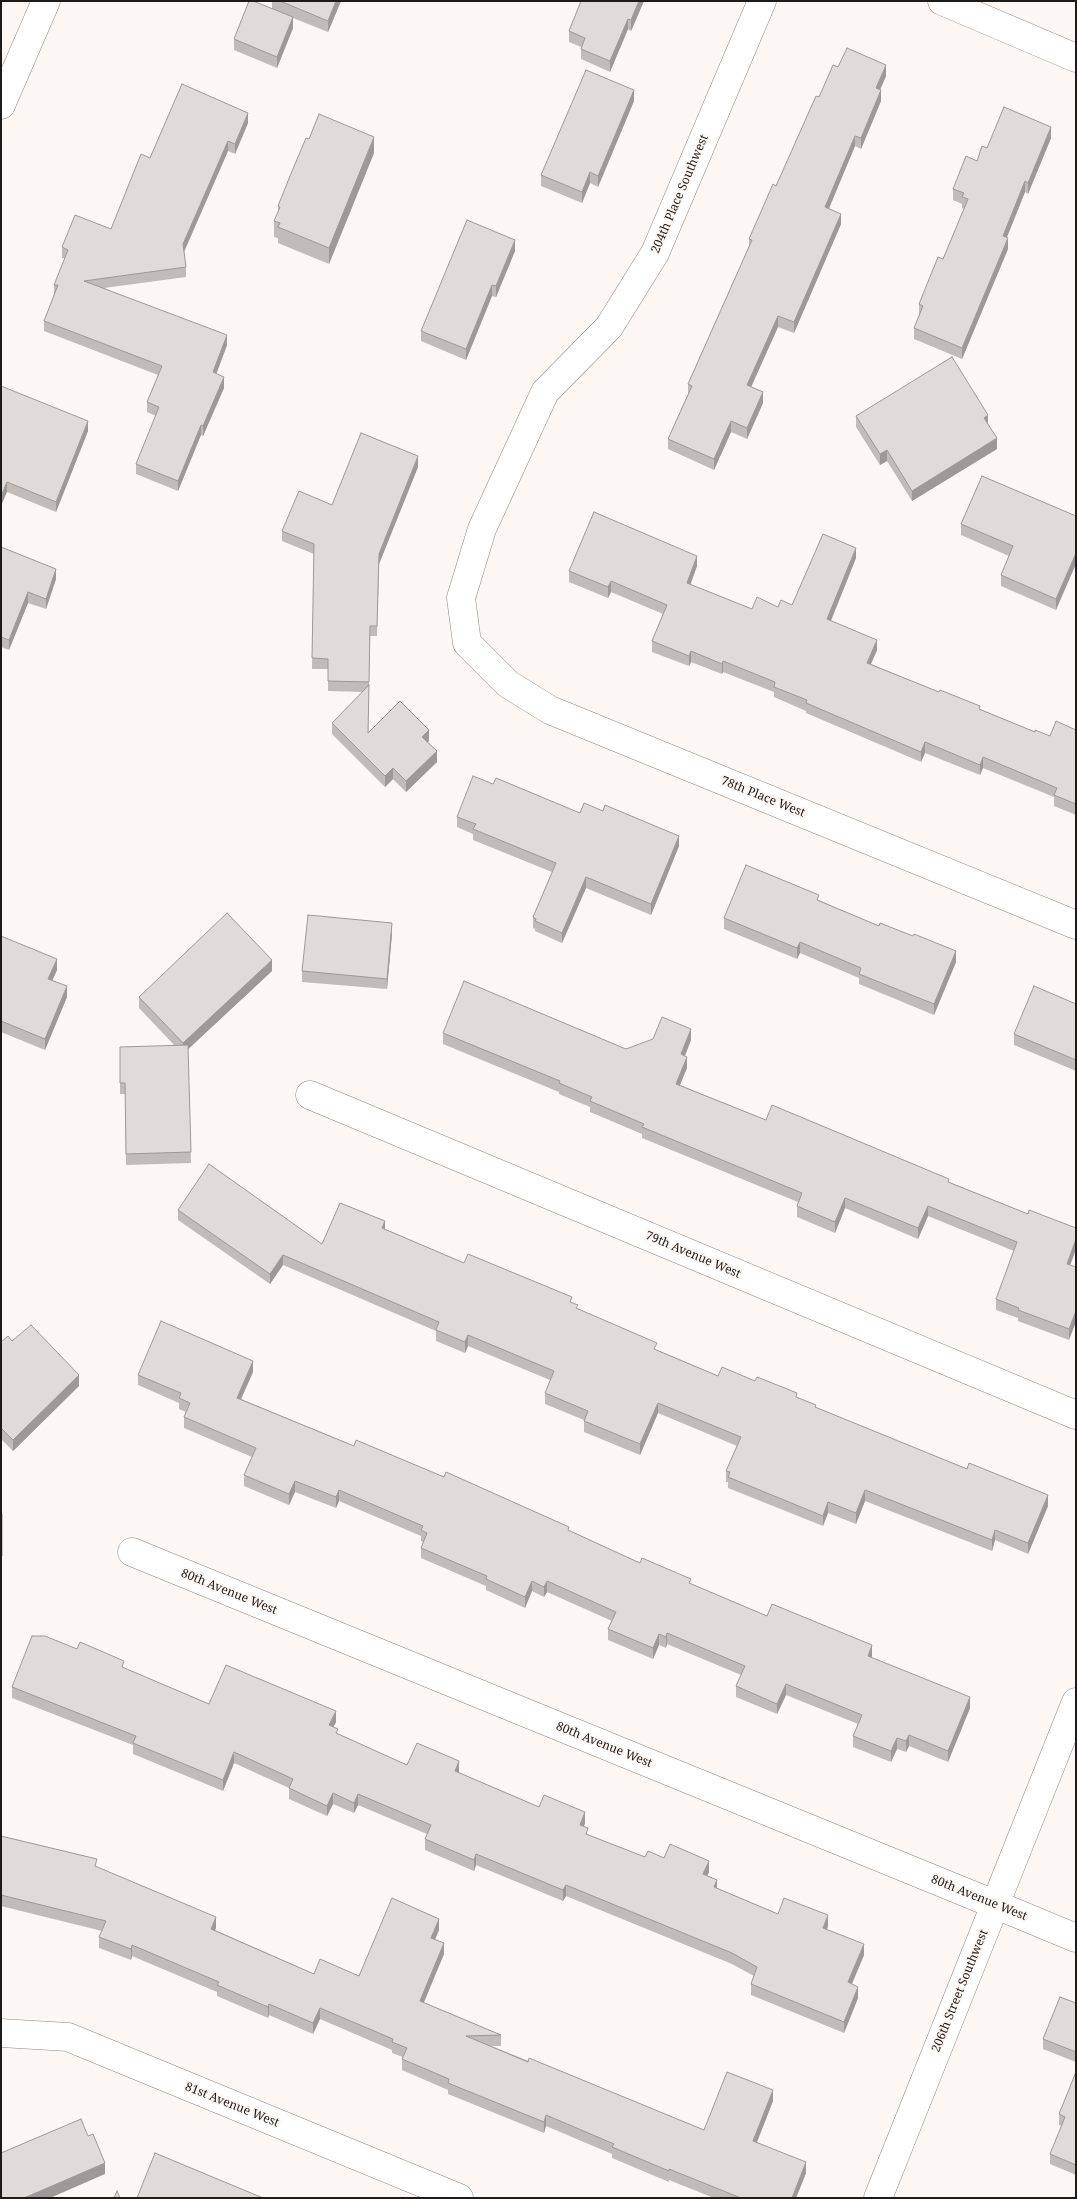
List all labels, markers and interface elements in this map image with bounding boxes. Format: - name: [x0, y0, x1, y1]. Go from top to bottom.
- street label: 204th Place Southwest: [648, 132, 712, 256]
- street label: 78th Place West: [719, 774, 807, 820]
- street label: 79th Avenue West: [643, 1228, 743, 1282]
- street label: 80th Avenue West: [179, 1566, 279, 1618]
- street label: 80th Avenue West: [554, 1719, 654, 1771]
- street label: 80th Avenue West: [929, 1872, 1029, 1924]
- street label: 206th Street Southwest: [929, 1928, 991, 2054]
- street label: 81st Avenue West: [183, 2080, 281, 2130]

